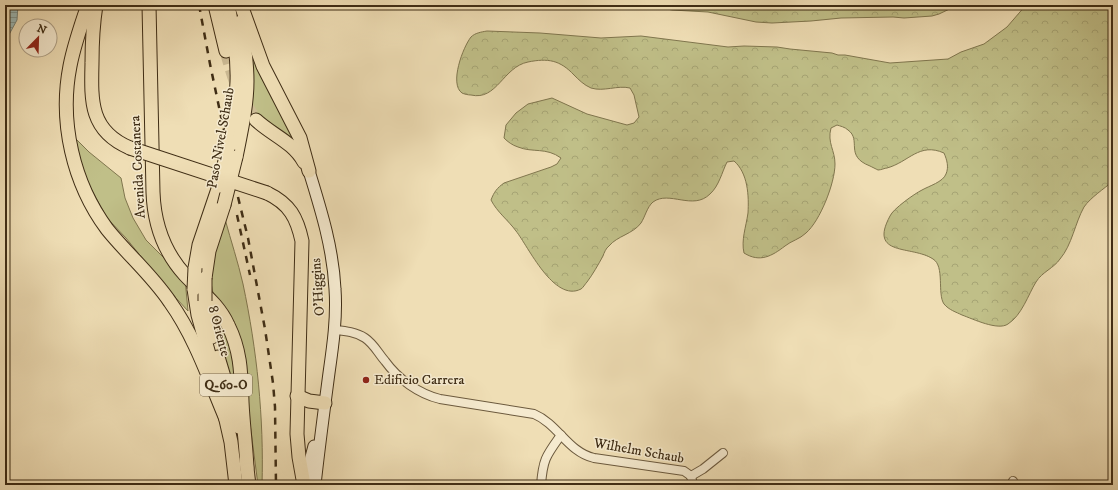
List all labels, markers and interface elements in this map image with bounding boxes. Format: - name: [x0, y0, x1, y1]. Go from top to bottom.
- north arrow: [18, 18, 58, 58]
- text: N: [35, 22, 48, 38]
- street label: Paso Nivel Schaub: [203, 86, 239, 190]
- street label: Avenida Costanera: [126, 115, 150, 219]
- street label: O'Higgins: [307, 257, 329, 317]
- street label: 8 Oriente: [204, 304, 234, 359]
- place label: Edificio Carrera: [374, 371, 465, 389]
- road number: Q-60-O: [200, 374, 252, 396]
- marker: Edificio Carrera: [361, 375, 371, 385]
- street label: Wilhelm Schaub: [591, 434, 686, 468]

